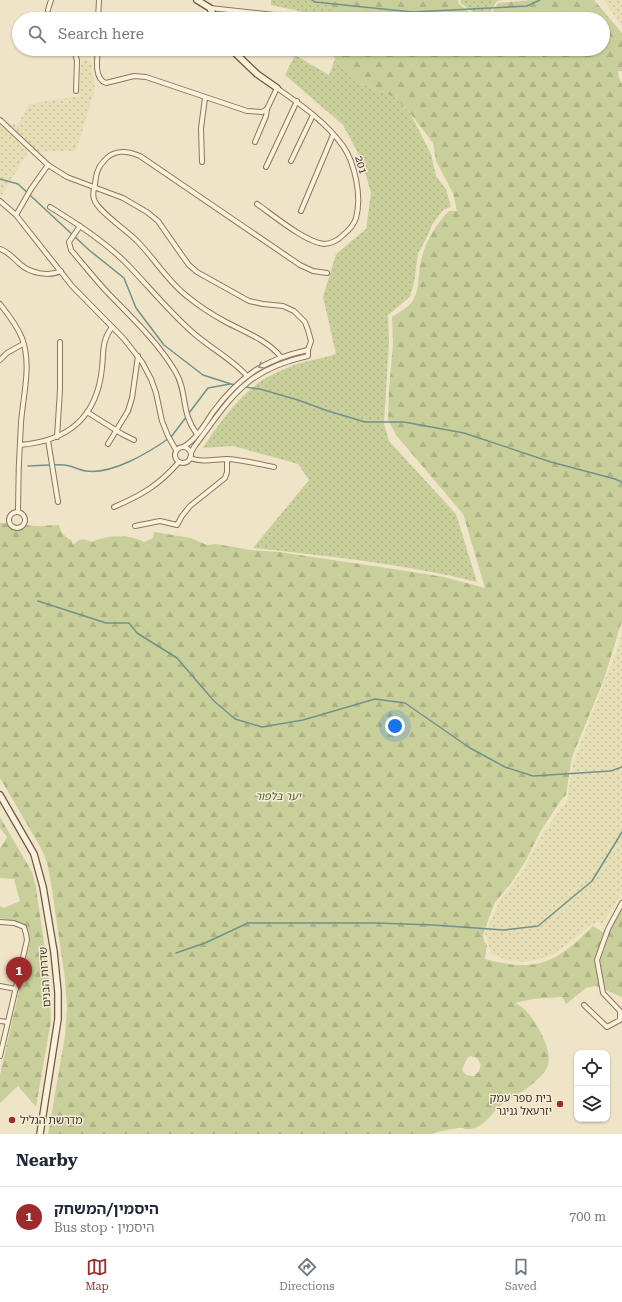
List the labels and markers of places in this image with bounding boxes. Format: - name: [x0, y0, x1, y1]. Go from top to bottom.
- pin: 1: [6, 957, 32, 990]
- place label: בית ספר עמק יזרעאל גניגר: [490, 1092, 552, 1118]
- marker: בית ספר עמק יזרעאל גניגר: [555, 1099, 565, 1109]
- place label: מדרשת הגליל: [20, 1114, 83, 1127]
- marker: מדרשת הגליל: [7, 1115, 17, 1125]

